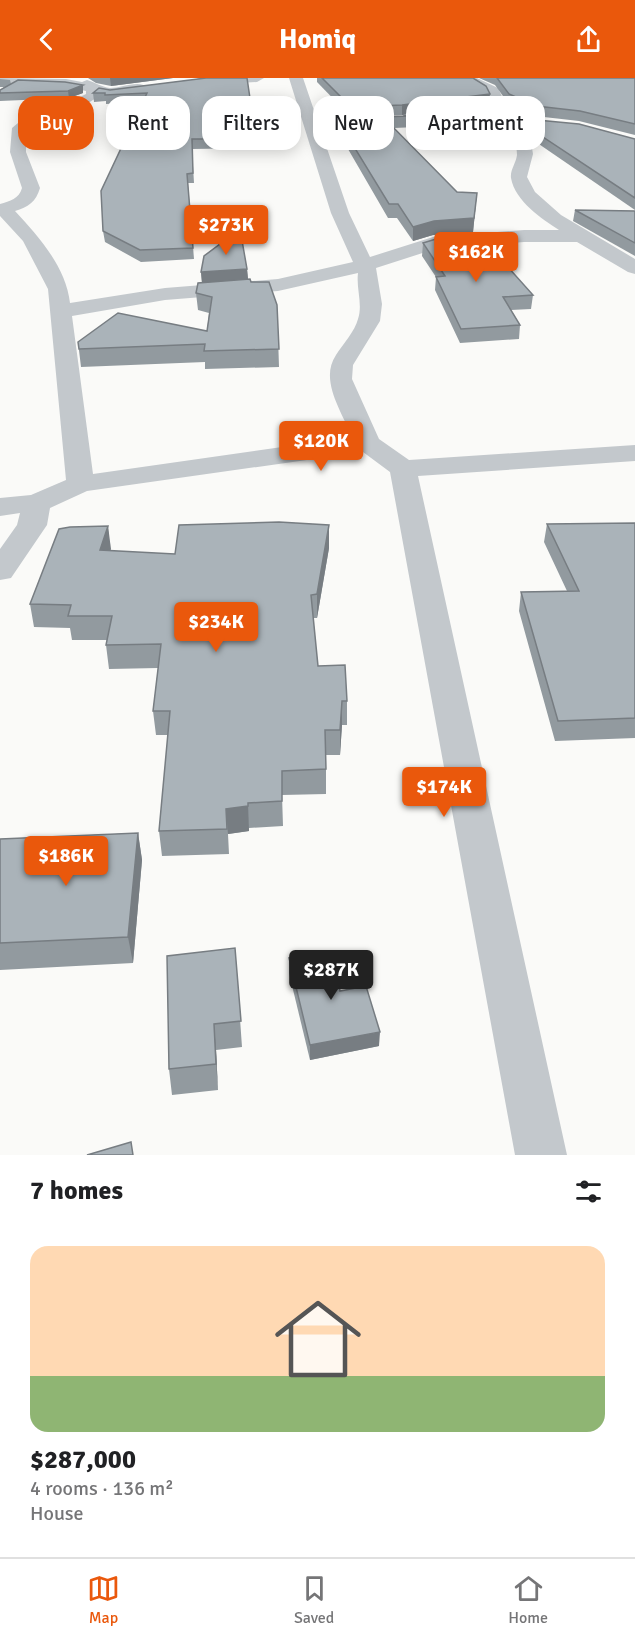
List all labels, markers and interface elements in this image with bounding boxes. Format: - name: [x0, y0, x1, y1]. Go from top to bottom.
- icon: back: [30, 23, 63, 56]
- text: Homiq: [279, 23, 356, 56]
- icon: share: [572, 23, 605, 56]
- chip: Buy: [18, 96, 94, 150]
- chip: Rent: [106, 96, 190, 150]
- chip: Filters: [202, 96, 301, 150]
- chip: New: [313, 96, 394, 150]
- chip: Apartment: [406, 96, 545, 150]
- pin: $273K: [184, 205, 268, 256]
- text: $273K: [198, 212, 254, 237]
- pin: $162K: [434, 232, 518, 283]
- text: $162K: [448, 239, 504, 264]
- pin: $120K: [279, 421, 363, 472]
- text: $120K: [293, 428, 349, 453]
- pin: $234K: [174, 602, 258, 653]
- text: $234K: [188, 609, 244, 634]
- pin: $174K: [402, 767, 486, 818]
- text: $174K: [416, 774, 472, 799]
- pin: $186K: [24, 836, 108, 887]
- text: $186K: [38, 843, 94, 868]
- pin: $287K: [289, 950, 373, 1001]
- text: $287K: [303, 957, 359, 982]
- text: 7 homes: [30, 1175, 123, 1207]
- icon: filters: [572, 1175, 605, 1208]
- icon: home: [264, 1285, 372, 1393]
- text: $287,000: [30, 1444, 136, 1476]
- text: 4 rooms · 136 m²: [30, 1476, 174, 1501]
- text: House: [30, 1501, 84, 1526]
- tab: Map: [87, 1572, 120, 1628]
- tab: Saved: [294, 1572, 334, 1628]
- tab: Home: [508, 1572, 548, 1628]

